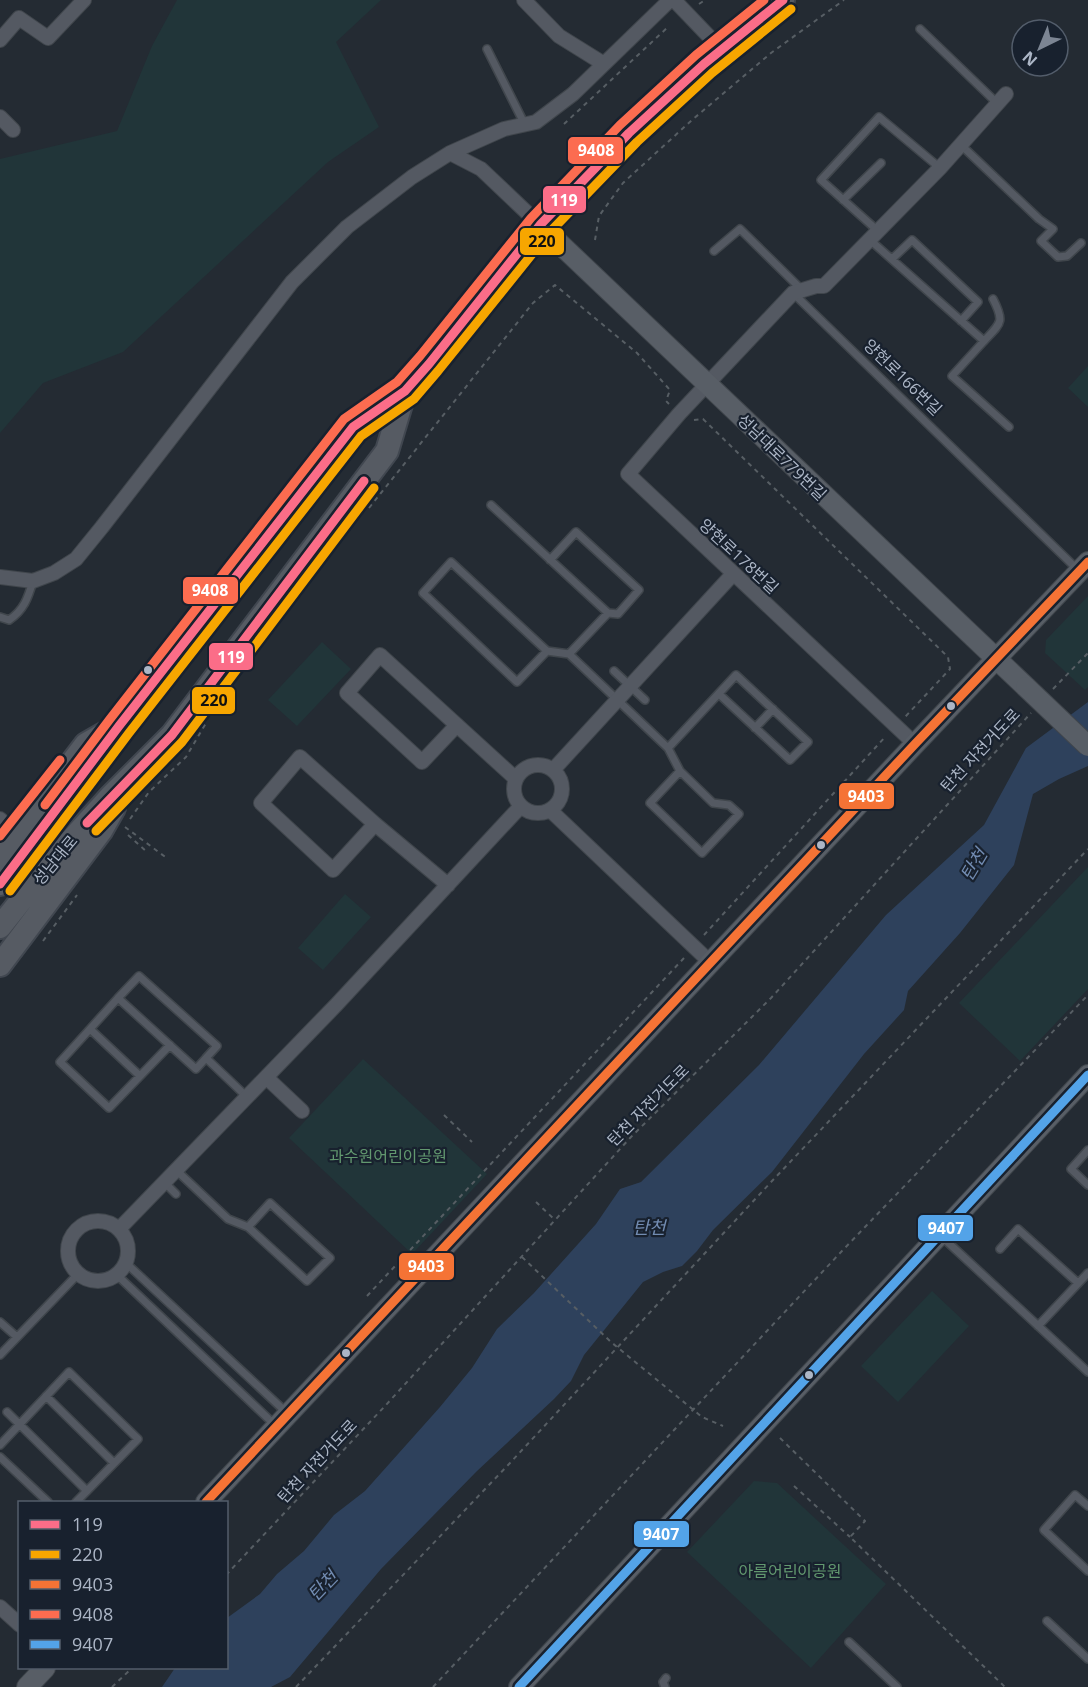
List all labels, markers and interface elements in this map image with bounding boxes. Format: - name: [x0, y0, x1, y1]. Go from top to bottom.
- north arrow: [1010, 18, 1070, 78]
- text: N: [1018, 46, 1042, 71]
- line badge: 9408: [567, 136, 624, 165]
- text: 9408: [578, 139, 614, 161]
- line badge: 119: [542, 185, 587, 214]
- text: 119: [550, 189, 578, 211]
- line badge: 220: [519, 227, 565, 256]
- text: 220: [528, 230, 556, 252]
- street label: 양현로166번길: [859, 334, 947, 420]
- street label: 성남대로779번길: [733, 409, 831, 505]
- street label: 양현로178번길: [695, 513, 783, 599]
- line badge: 9408: [182, 576, 239, 605]
- text: 9408: [192, 579, 228, 601]
- line badge: 119: [208, 642, 254, 671]
- text: 119: [217, 646, 245, 668]
- unlabelled marker: [142, 664, 154, 676]
- line badge: 220: [191, 686, 236, 715]
- text: 220: [200, 689, 228, 711]
- unlabelled marker: [945, 700, 957, 712]
- street label: 탄천 자전거도로: [935, 703, 1025, 797]
- line badge: 9403: [838, 782, 895, 810]
- text: 9403: [848, 785, 884, 807]
- street label: 성남대로: [28, 830, 83, 890]
- unlabelled marker: [815, 839, 827, 851]
- water label: 탄천: [954, 842, 993, 885]
- street label: 탄천 자전거도로: [602, 1059, 694, 1151]
- park label: 과수원어린이공원: [329, 1145, 447, 1167]
- line badge: 9407: [917, 1214, 974, 1242]
- water label: 탄천: [632, 1215, 668, 1239]
- text: 9407: [928, 1217, 964, 1239]
- line badge: 9403: [398, 1252, 455, 1281]
- text: 9403: [408, 1255, 444, 1277]
- unlabelled marker: [340, 1347, 352, 1359]
- unlabelled marker: [803, 1369, 815, 1381]
- street label: 탄천 자전거도로: [272, 1414, 362, 1508]
- legend: [18, 1501, 228, 1669]
- text: 119: [72, 1512, 103, 1536]
- line badge: 9407: [633, 1520, 690, 1548]
- text: 9407: [643, 1523, 679, 1545]
- text: 220: [72, 1542, 103, 1566]
- park label: 아름어린이공원: [738, 1560, 842, 1582]
- water label: 탄천: [302, 1563, 344, 1606]
- text: 9403: [72, 1572, 113, 1596]
- text: 9408: [72, 1602, 113, 1626]
- text: 9407: [72, 1632, 113, 1656]

